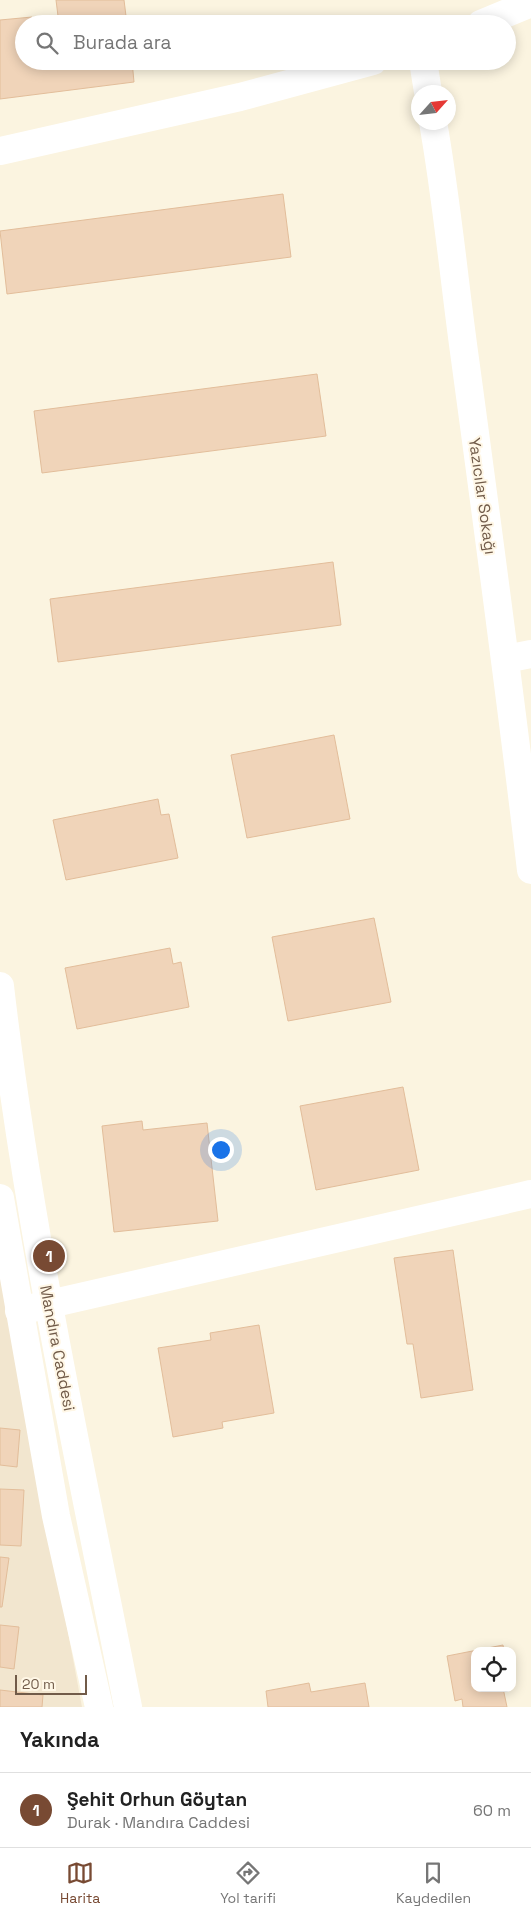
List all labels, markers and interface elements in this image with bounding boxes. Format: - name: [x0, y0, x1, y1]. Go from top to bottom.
- search box: [15, 15, 516, 70]
- icon: search: [33, 29, 61, 57]
- text: Burada ara: [73, 30, 171, 55]
- north arrow: [411, 85, 456, 130]
- street label: Yazıcılar Sokağı: [464, 436, 501, 556]
- your location: [208, 1137, 234, 1163]
- pin: 1: [33, 1237, 65, 1275]
- street label: Mandıra Caddesi: [35, 1283, 80, 1413]
- map controls: [471, 1647, 516, 1692]
- button: locate: [471, 1647, 516, 1692]
- scale bar: [15, 1672, 88, 1695]
- text: 20 m: [22, 1675, 55, 1693]
- text: Yakında: [20, 1726, 99, 1753]
- text: Şehit Orhun Göytan: [67, 1787, 247, 1812]
- text: 1: [32, 1800, 40, 1821]
- text: 60 m: [473, 1800, 511, 1821]
- text: Durak · Mandıra Caddesi: [67, 1812, 250, 1833]
- tab: Harita: [60, 1859, 100, 1907]
- tab: Yol tarifi: [220, 1859, 276, 1907]
- tab: Kaydedilen: [396, 1859, 471, 1907]

